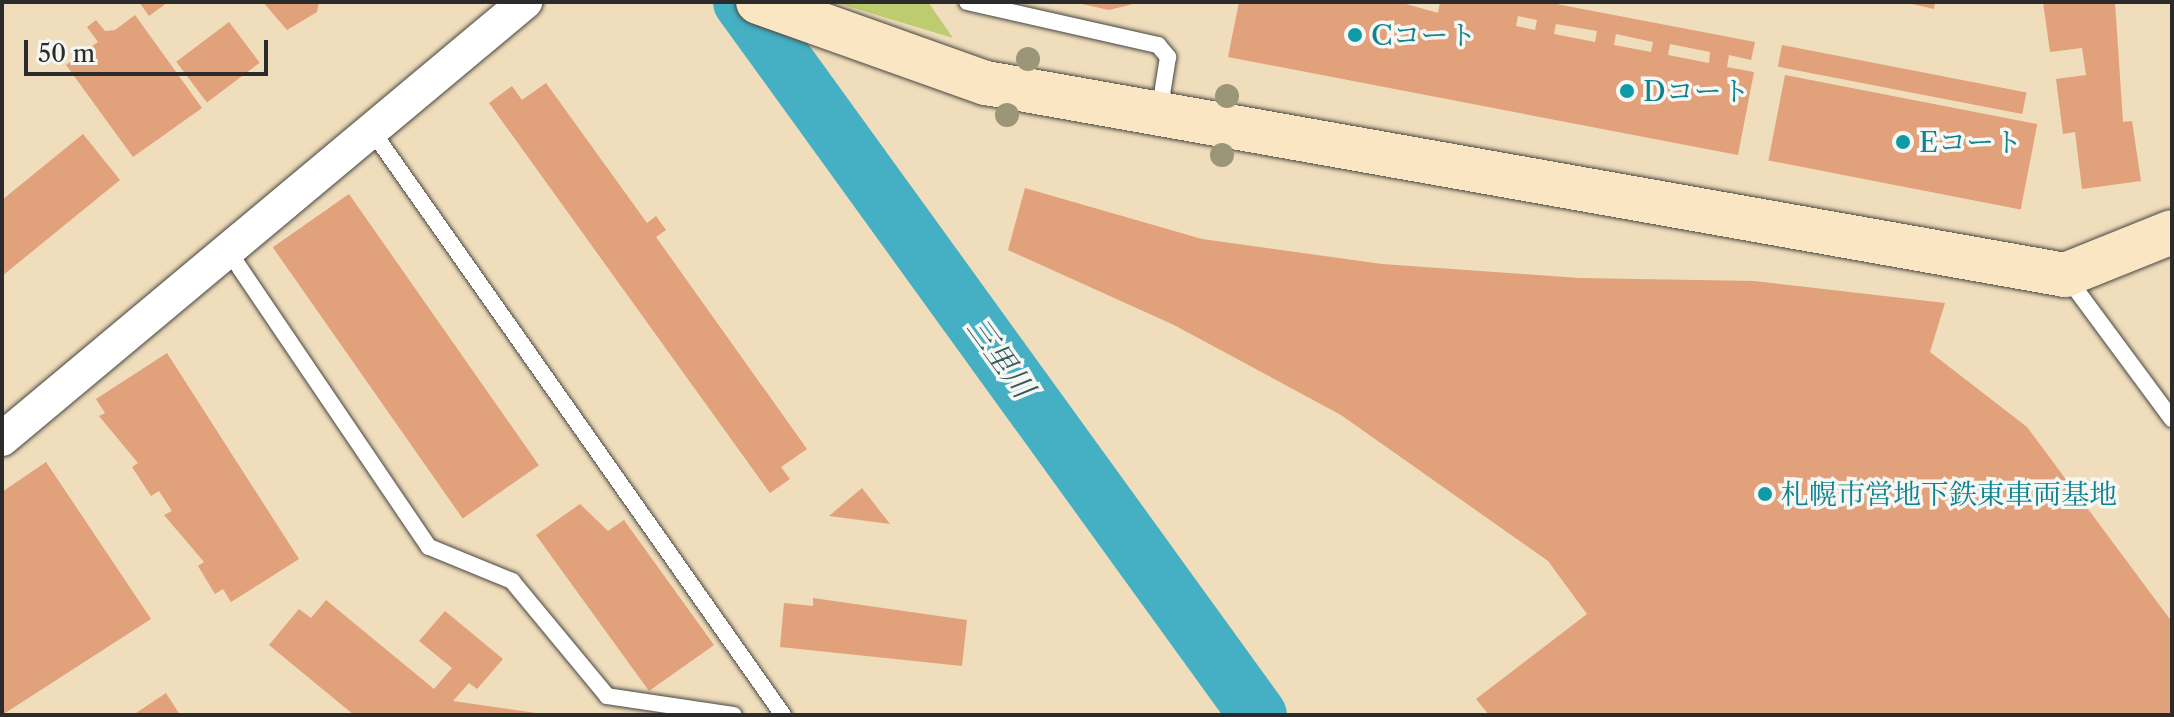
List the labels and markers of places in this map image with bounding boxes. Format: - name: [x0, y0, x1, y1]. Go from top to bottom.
- place label: Cコート: [1371, 18, 1477, 52]
- marker: Cコート: [1346, 26, 1364, 44]
- place label: Dコート: [1643, 74, 1750, 108]
- marker: Dコート: [1618, 82, 1636, 100]
- place label: Eコート: [1919, 125, 2022, 159]
- marker: Eコート: [1894, 133, 1912, 151]
- place label: 札幌市営地下鉄東車両基地: [1781, 477, 2117, 511]
- marker: 札幌市営地下鉄東車両基地: [1756, 485, 1774, 503]

